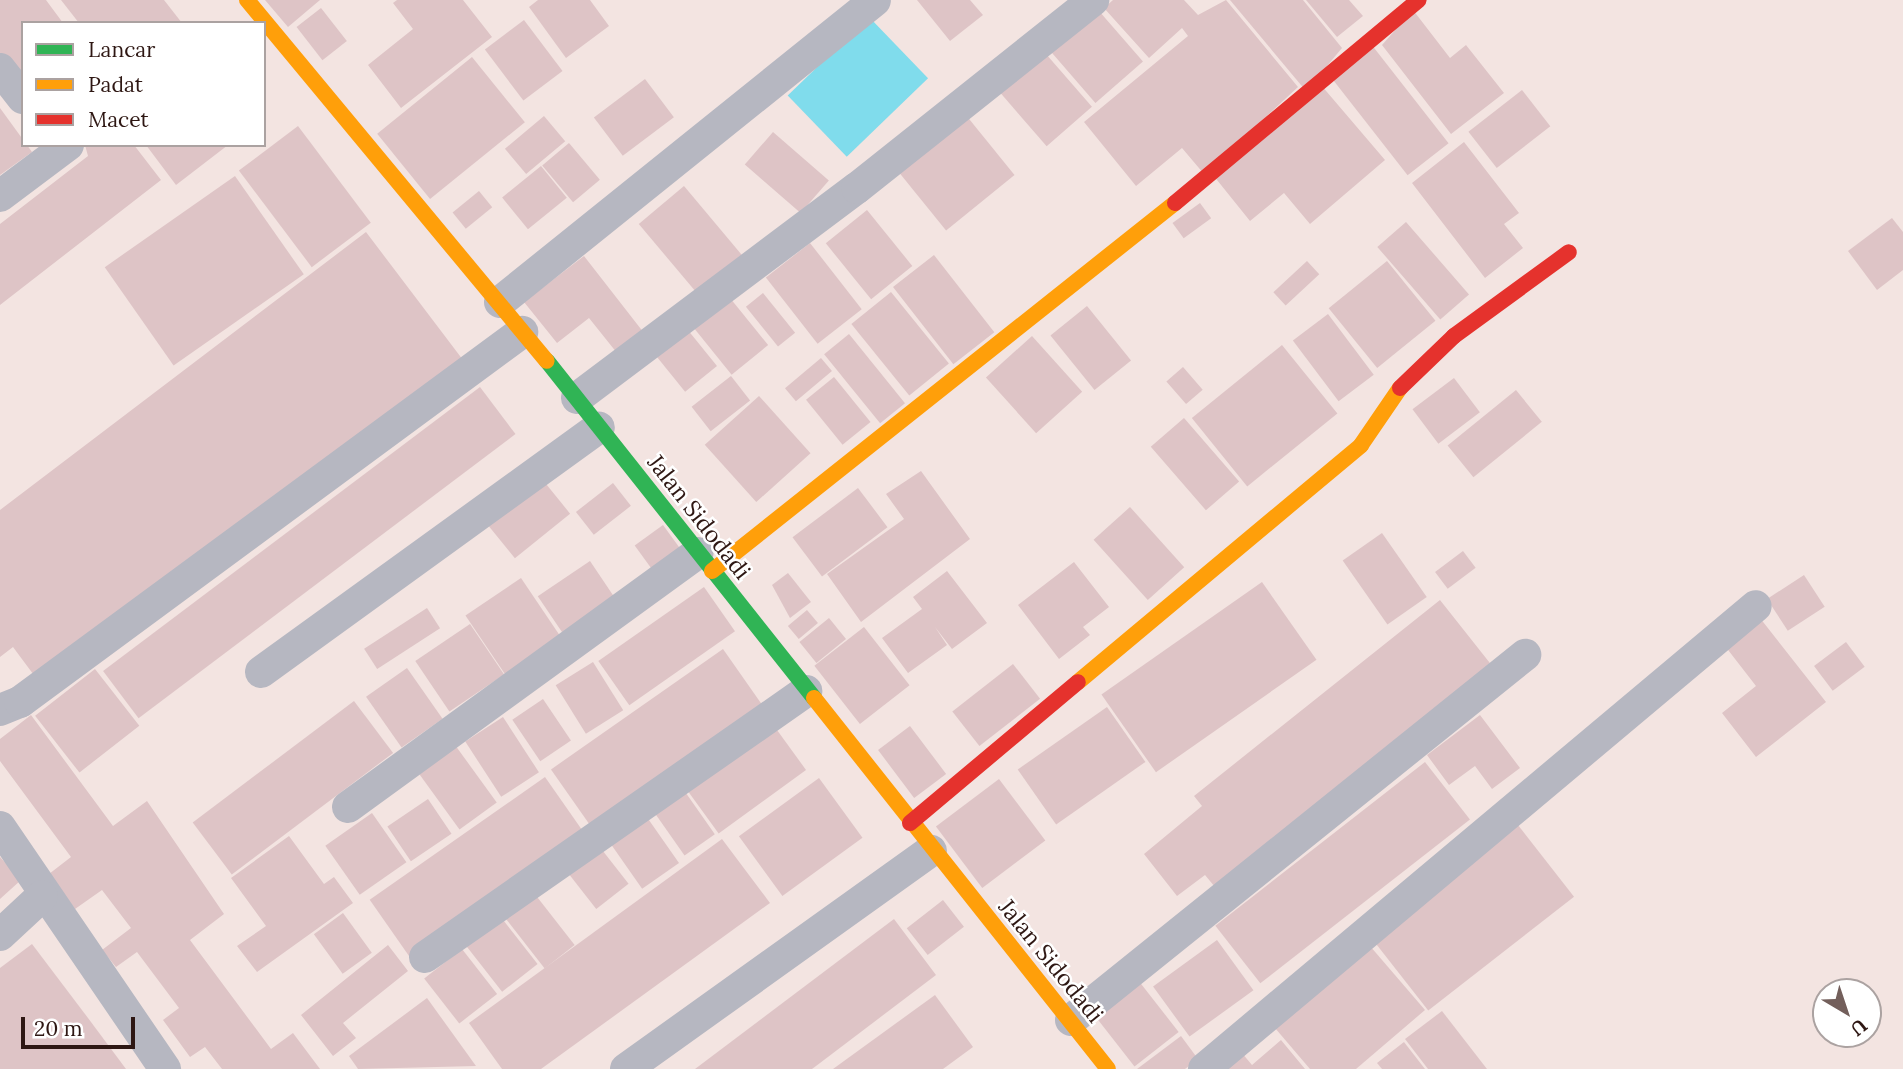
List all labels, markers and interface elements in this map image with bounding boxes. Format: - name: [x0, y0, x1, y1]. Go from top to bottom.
- legend: [21, 21, 266, 147]
- text: Lancar: [88, 36, 155, 63]
- text: Padat: [88, 71, 143, 98]
- text: Macet: [88, 106, 149, 133]
- street label: Jalan Sidodadi: [642, 449, 756, 585]
- street label: Jalan Sidodadi: [993, 894, 1109, 1028]
- north arrow: [1812, 978, 1882, 1048]
- scale bar: [24, 1002, 138, 1046]
- text: U: [1846, 1014, 1872, 1042]
- text: 20 m: [34, 1015, 83, 1042]

